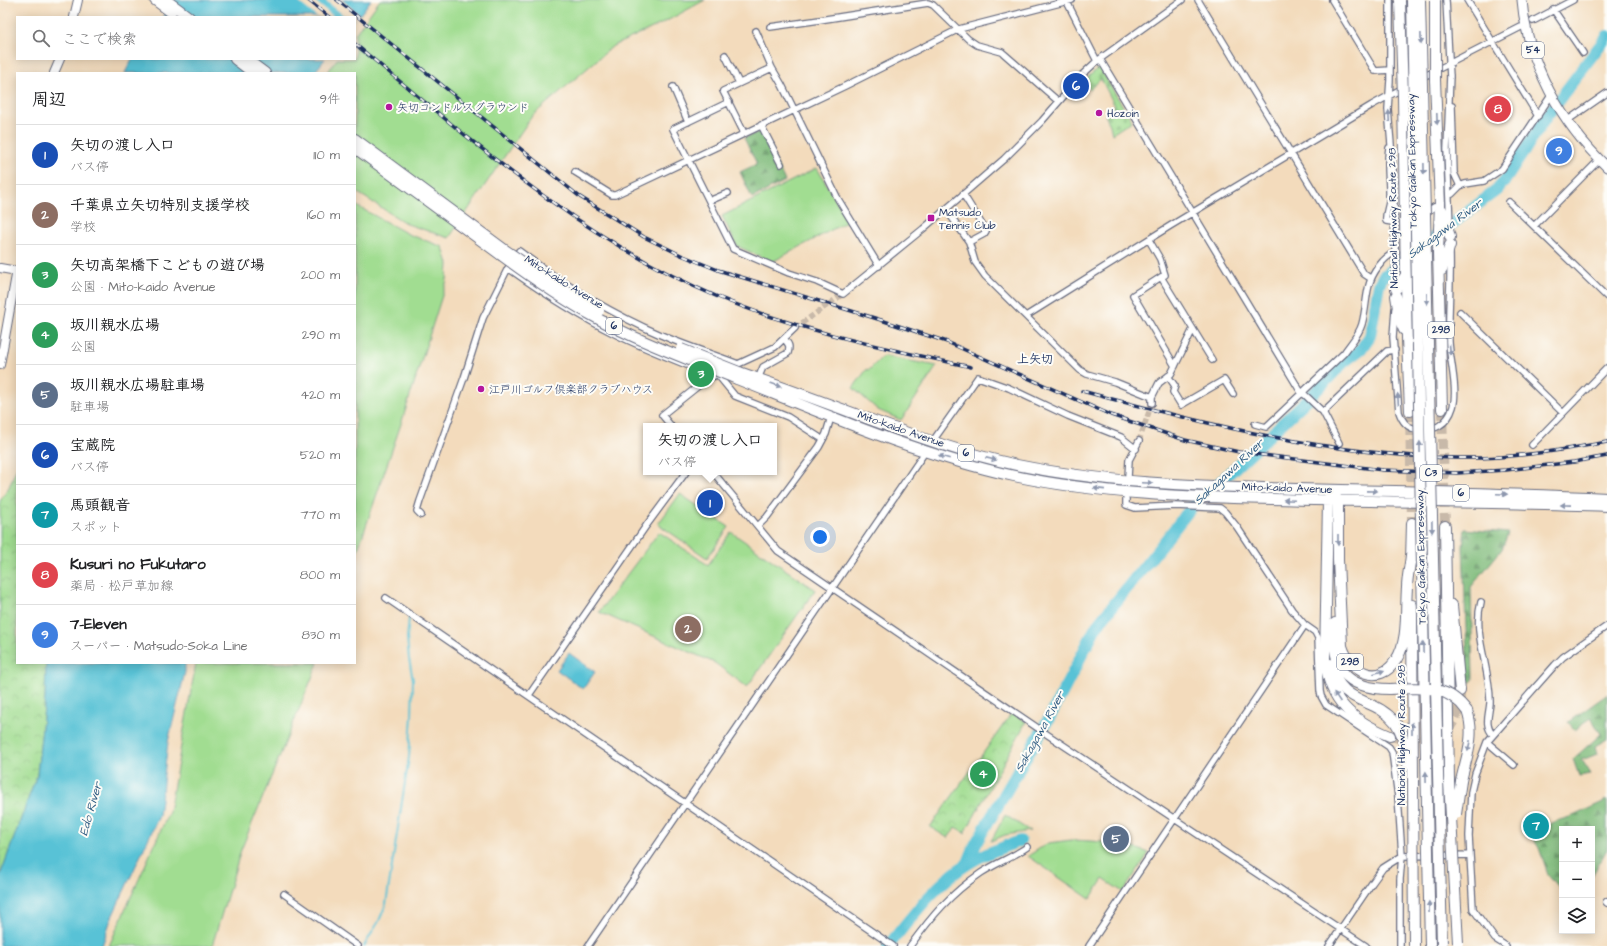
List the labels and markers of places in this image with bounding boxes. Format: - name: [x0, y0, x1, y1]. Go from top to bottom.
- pin: 6: [1063, 71, 1089, 101]
- pin: 8: [1485, 94, 1511, 124]
- place label: 矢切コンドルスグラウンド: [397, 100, 529, 115]
- marker: 矢切コンドルスグラウンド: [384, 102, 394, 112]
- place label: Hozoin: [1107, 106, 1139, 121]
- marker: Hozoin: [1094, 108, 1104, 118]
- pin: 9: [1546, 136, 1572, 166]
- place label: Matsudo Tennis Club: [939, 205, 996, 233]
- marker: Matsudo Tennis Club: [926, 213, 936, 223]
- pin: 3: [688, 359, 714, 389]
- place label: 江戸川ゴルフ倶楽部クラブハウス: [489, 382, 653, 397]
- marker: 江戸川ゴルフ倶楽部クラブハウス: [476, 384, 486, 394]
- pin: 1: [697, 488, 723, 518]
- pin: 2: [675, 614, 701, 644]
- pin: 4: [970, 759, 996, 789]
- pin: 7: [1523, 811, 1549, 841]
- pin: 5: [1103, 824, 1129, 854]

